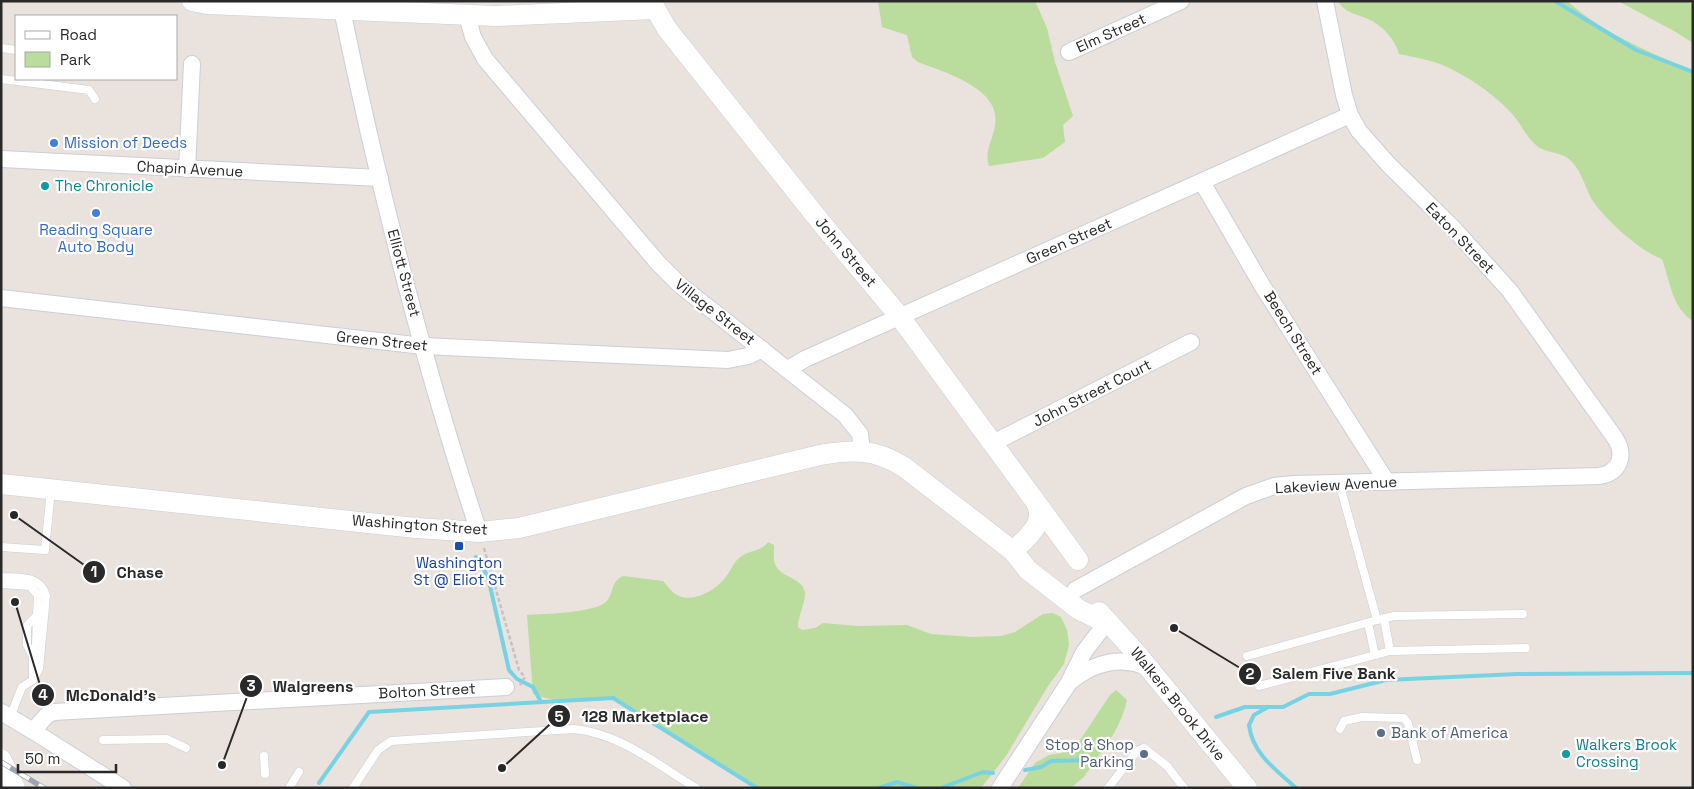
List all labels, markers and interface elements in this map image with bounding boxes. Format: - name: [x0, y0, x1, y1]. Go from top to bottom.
- street label: Elm Street: [1073, 9, 1149, 56]
- legend: [15, 15, 178, 80]
- text: Road: [60, 25, 97, 44]
- text: Park: [60, 50, 91, 69]
- place label: Mission of Deeds: [64, 133, 187, 152]
- marker: Mission of Deeds: [48, 137, 60, 149]
- street label: Chapin Avenue: [136, 156, 244, 181]
- place label: The Chronicle: [55, 176, 154, 195]
- marker: The Chronicle: [39, 180, 51, 192]
- street label: Eaton Street: [1422, 198, 1499, 277]
- marker: Reading Square Auto Body: [90, 207, 102, 219]
- street label: John Street: [812, 213, 881, 291]
- street label: Green Street: [1023, 213, 1115, 268]
- place label: Reading Square Auto Body: [39, 220, 153, 256]
- street label: Elliott Street: [384, 227, 425, 319]
- street label: Village Street: [671, 274, 759, 349]
- street label: Beech Street: [1260, 287, 1327, 378]
- street label: Green Street: [335, 326, 429, 355]
- street label: John Street Court: [1029, 354, 1154, 431]
- street label: Lakeview Avenue: [1274, 472, 1398, 497]
- street label: Washington Street: [352, 510, 489, 539]
- marker: Washington St @ Eliot St: [453, 540, 465, 552]
- place label: Washington St @ Eliot St: [414, 553, 505, 589]
- callout: Chase: [81, 557, 173, 588]
- text: 1: [91, 562, 97, 581]
- text: Chase: [117, 562, 163, 583]
- street label: Walkers Brook Drive: [1127, 643, 1230, 764]
- callout: Salem Five Bank: [1238, 658, 1406, 689]
- text: Salem Five Bank: [1272, 663, 1396, 684]
- text: 2: [1246, 664, 1255, 683]
- callout: Walgreens: [238, 671, 364, 702]
- text: 3: [246, 676, 256, 695]
- text: Walgreens: [273, 676, 353, 697]
- street label: Bolton Street: [378, 678, 476, 703]
- callout: McDonald's: [31, 680, 166, 711]
- text: 4: [38, 685, 48, 704]
- text: McDonald's: [66, 685, 156, 706]
- callout: 128 Marketplace: [547, 701, 719, 732]
- text: 128 Marketplace: [581, 706, 709, 727]
- text: 5: [554, 707, 564, 726]
- place label: Bank of America: [1391, 723, 1508, 742]
- marker: Bank of America: [1375, 727, 1387, 739]
- place label: Stop & Shop Parking: [1045, 735, 1134, 771]
- place label: Walkers Brook Crossing: [1576, 735, 1677, 771]
- scale bar: [18, 742, 115, 774]
- marker: Stop & Shop Parking: [1138, 748, 1150, 760]
- marker: Walkers Brook Crossing: [1560, 748, 1572, 760]
- text: 50 m: [25, 749, 60, 768]

